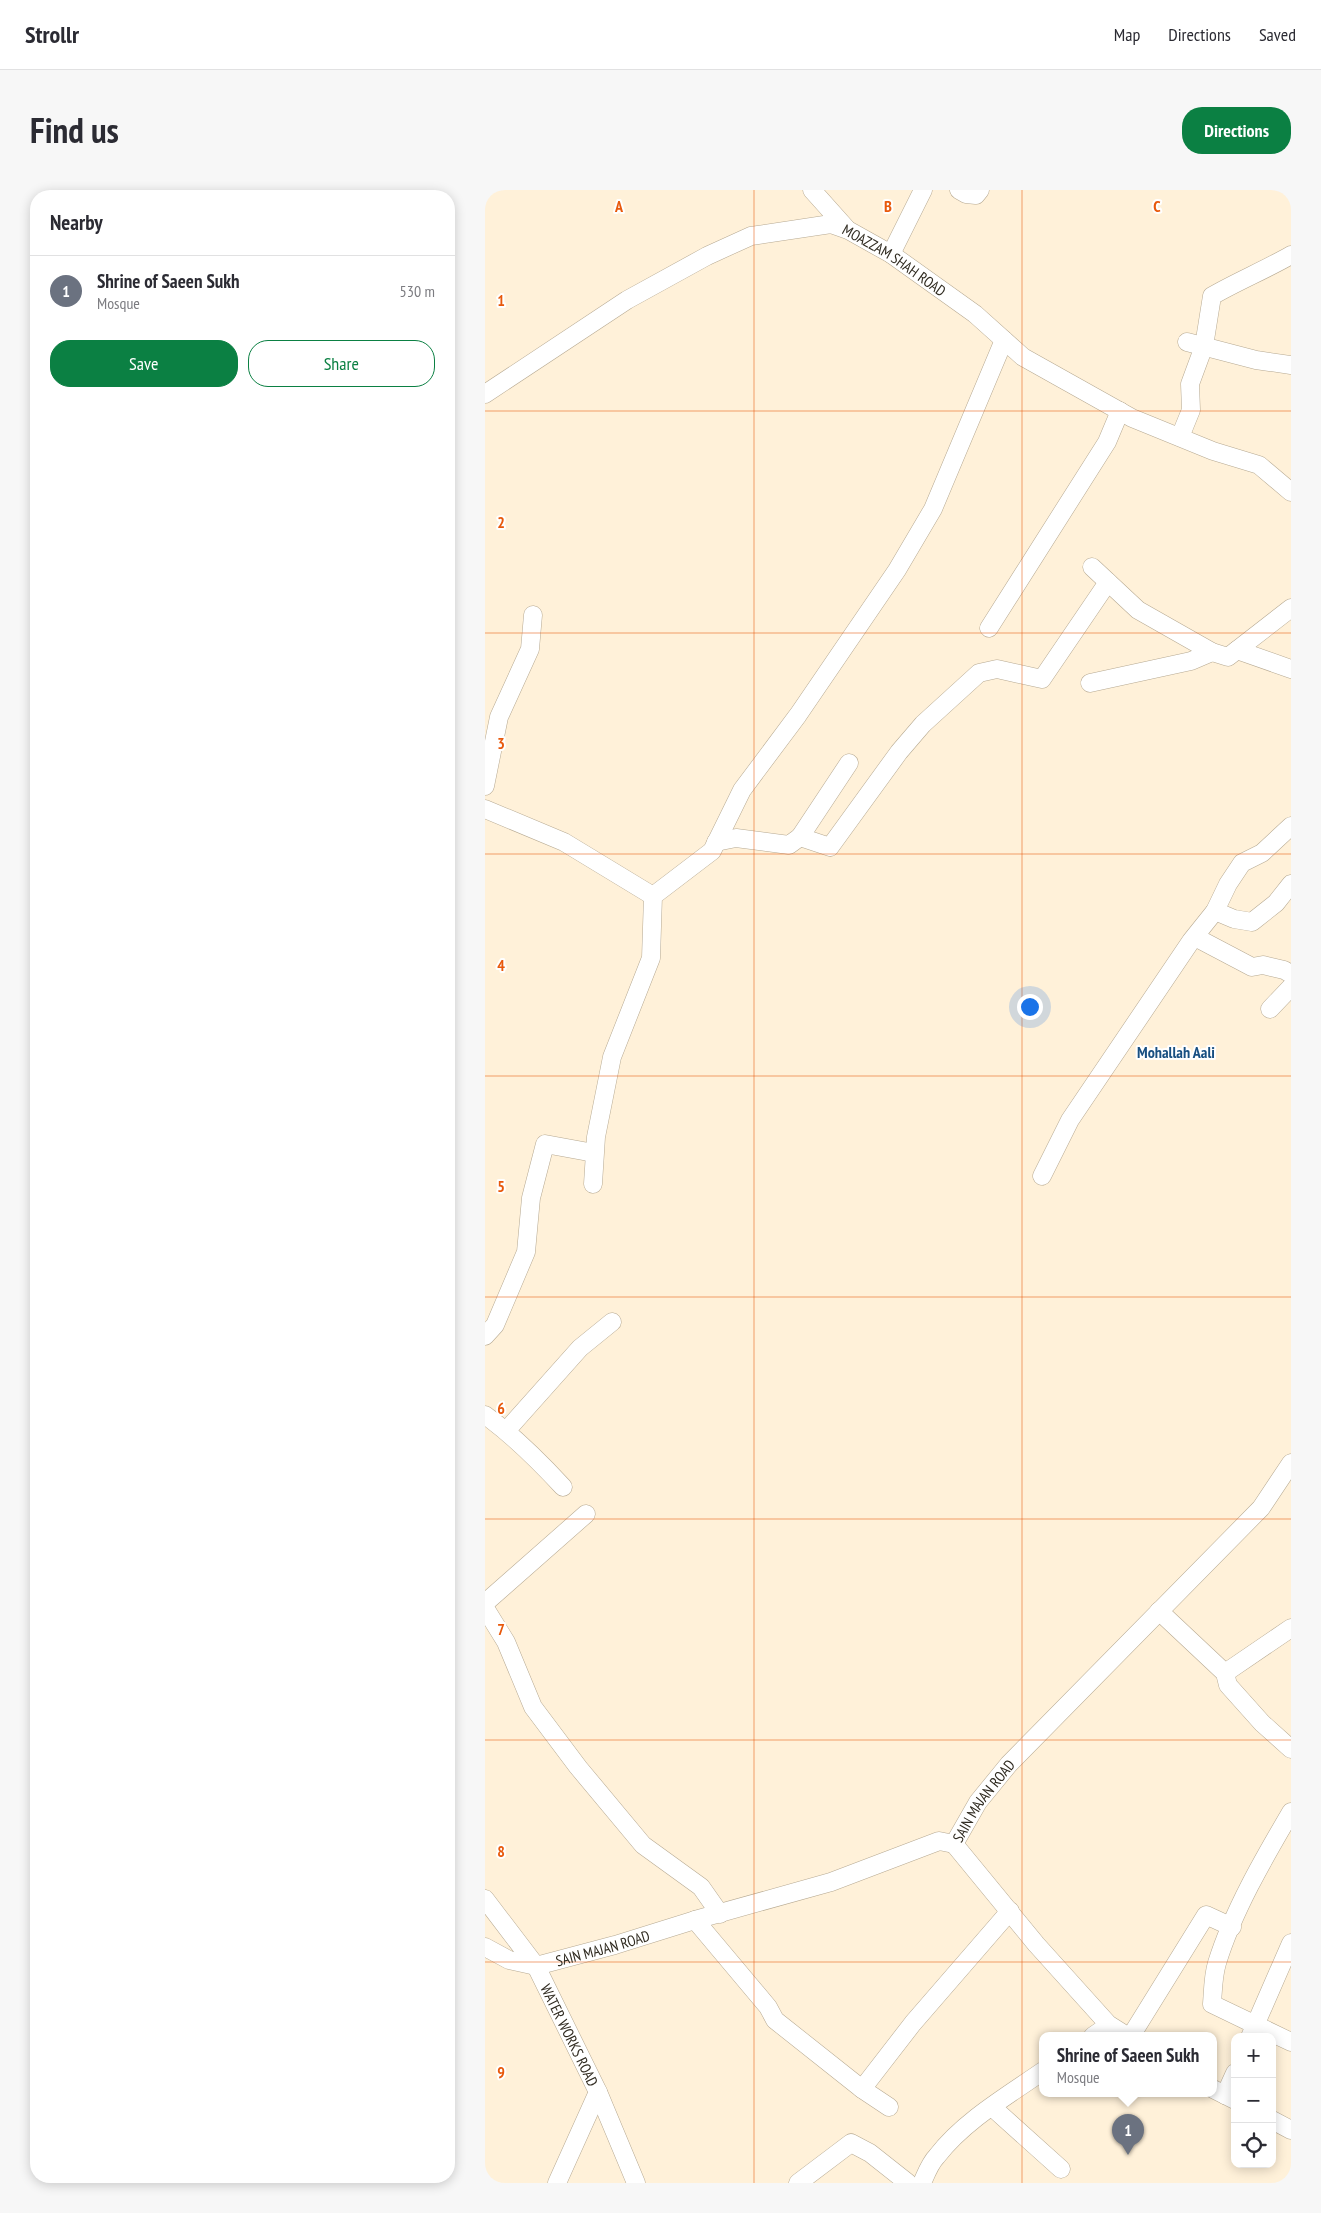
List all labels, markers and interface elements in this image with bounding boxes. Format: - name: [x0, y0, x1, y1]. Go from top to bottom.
- text: Strollr: [25, 19, 79, 50]
- text: Map: [1114, 23, 1140, 46]
- text: Directions: [1168, 23, 1231, 46]
- text: Saved: [1259, 23, 1296, 46]
- text: Find us: [30, 107, 119, 153]
- button: Directions: [1182, 107, 1291, 154]
- text: A: [614, 196, 624, 216]
- text: B: [884, 196, 892, 216]
- text: C: [1153, 196, 1161, 216]
- text: Nearby: [50, 209, 103, 236]
- street label: MOAZZAM SHAH ROAD: [839, 219, 950, 300]
- text: Shrine of Saeen Sukh: [97, 269, 240, 293]
- text: 1: [62, 281, 70, 301]
- text: 530 m: [400, 281, 435, 301]
- text: 1: [497, 290, 505, 310]
- text: Mosque: [97, 293, 140, 313]
- button: Save: [50, 340, 238, 387]
- button: Share: [248, 340, 435, 387]
- text: 2: [497, 512, 505, 532]
- text: 3: [497, 733, 505, 753]
- text: 4: [497, 955, 505, 975]
- your location: [1017, 994, 1043, 1020]
- district label: Mohallah Aali: [1137, 1042, 1215, 1062]
- text: 5: [497, 1176, 505, 1196]
- text: 6: [497, 1398, 505, 1418]
- text: 7: [497, 1619, 505, 1639]
- street label: SAIN MAJAN ROAD: [948, 1755, 1019, 1845]
- text: 8: [497, 1841, 505, 1861]
- street label: SAIN MAJAN ROAD: [554, 1925, 652, 1970]
- street label: WATER WORKS ROAD: [537, 1981, 603, 2089]
- popup: [1039, 2032, 1217, 2097]
- map controls: [1231, 2033, 1276, 2168]
- button: +: [1231, 2033, 1276, 2078]
- text: Shrine of Saeen Sukh: [1057, 2043, 1199, 2067]
- text: 9: [497, 2062, 505, 2082]
- text: Mosque: [1057, 2067, 1100, 2087]
- button: −: [1231, 2078, 1276, 2123]
- pin: 1: [1112, 2114, 1144, 2155]
- button: locate: [1231, 2123, 1276, 2168]

